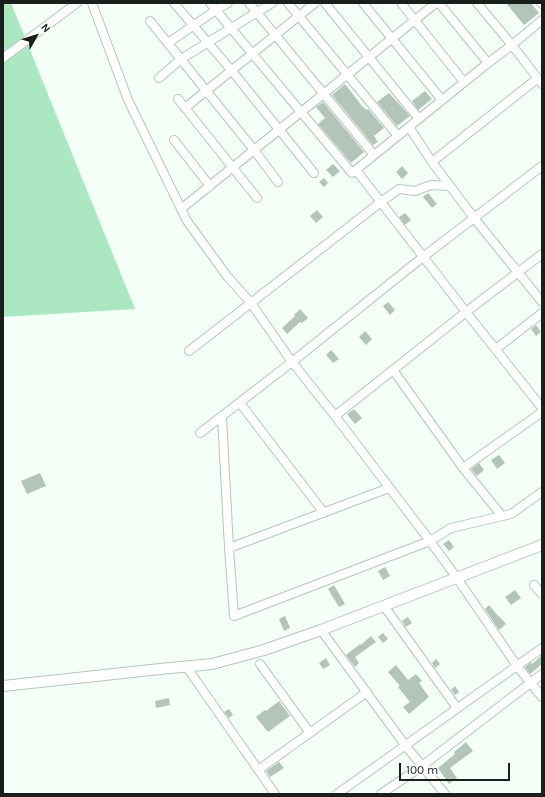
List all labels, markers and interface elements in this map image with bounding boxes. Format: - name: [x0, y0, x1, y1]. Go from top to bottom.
- north arrow: [16, 16, 56, 56]
- text: N: [38, 21, 53, 35]
- scale bar: [401, 755, 512, 781]
- text: 100 m: [406, 763, 438, 777]

